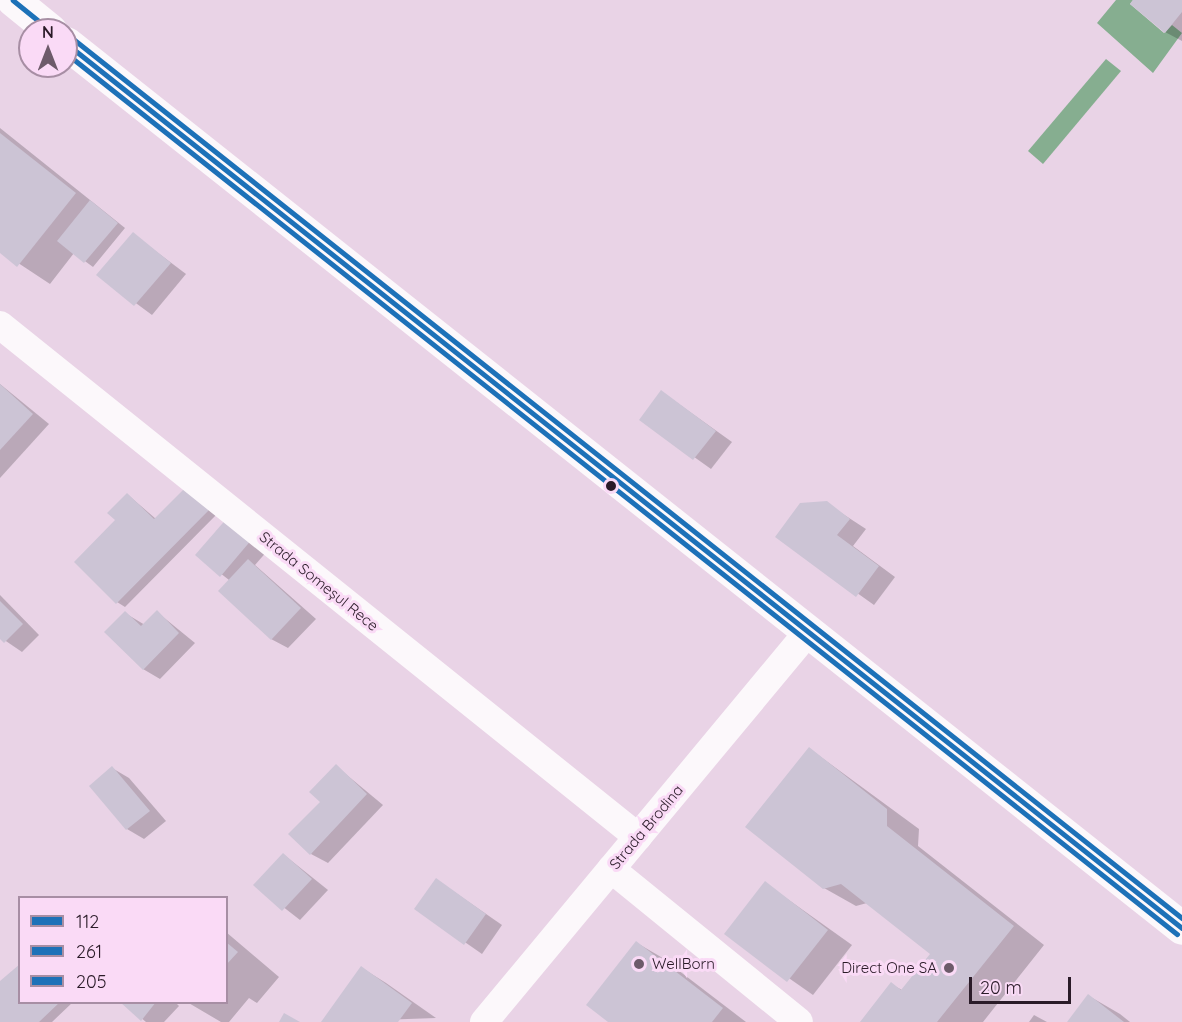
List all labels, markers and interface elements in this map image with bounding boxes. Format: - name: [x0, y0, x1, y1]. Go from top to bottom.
- north arrow: [18, 18, 78, 78]
- text: N: [42, 22, 54, 42]
- unlabelled marker: [605, 480, 617, 492]
- street label: Strada Someșul Rece: [256, 527, 382, 635]
- street label: Strada Brodina: [605, 781, 687, 873]
- legend: [18, 896, 228, 1004]
- text: 112: [76, 910, 99, 933]
- text: 261: [76, 940, 102, 963]
- marker: WellBorn: [630, 955, 648, 973]
- place label: WellBorn: [652, 955, 715, 973]
- place label: Direct One SA: [841, 959, 937, 977]
- marker: Direct One SA: [942, 961, 956, 975]
- scale bar: [972, 965, 1074, 1003]
- text: 205: [76, 970, 107, 993]
- text: 20 m: [980, 976, 1022, 999]

